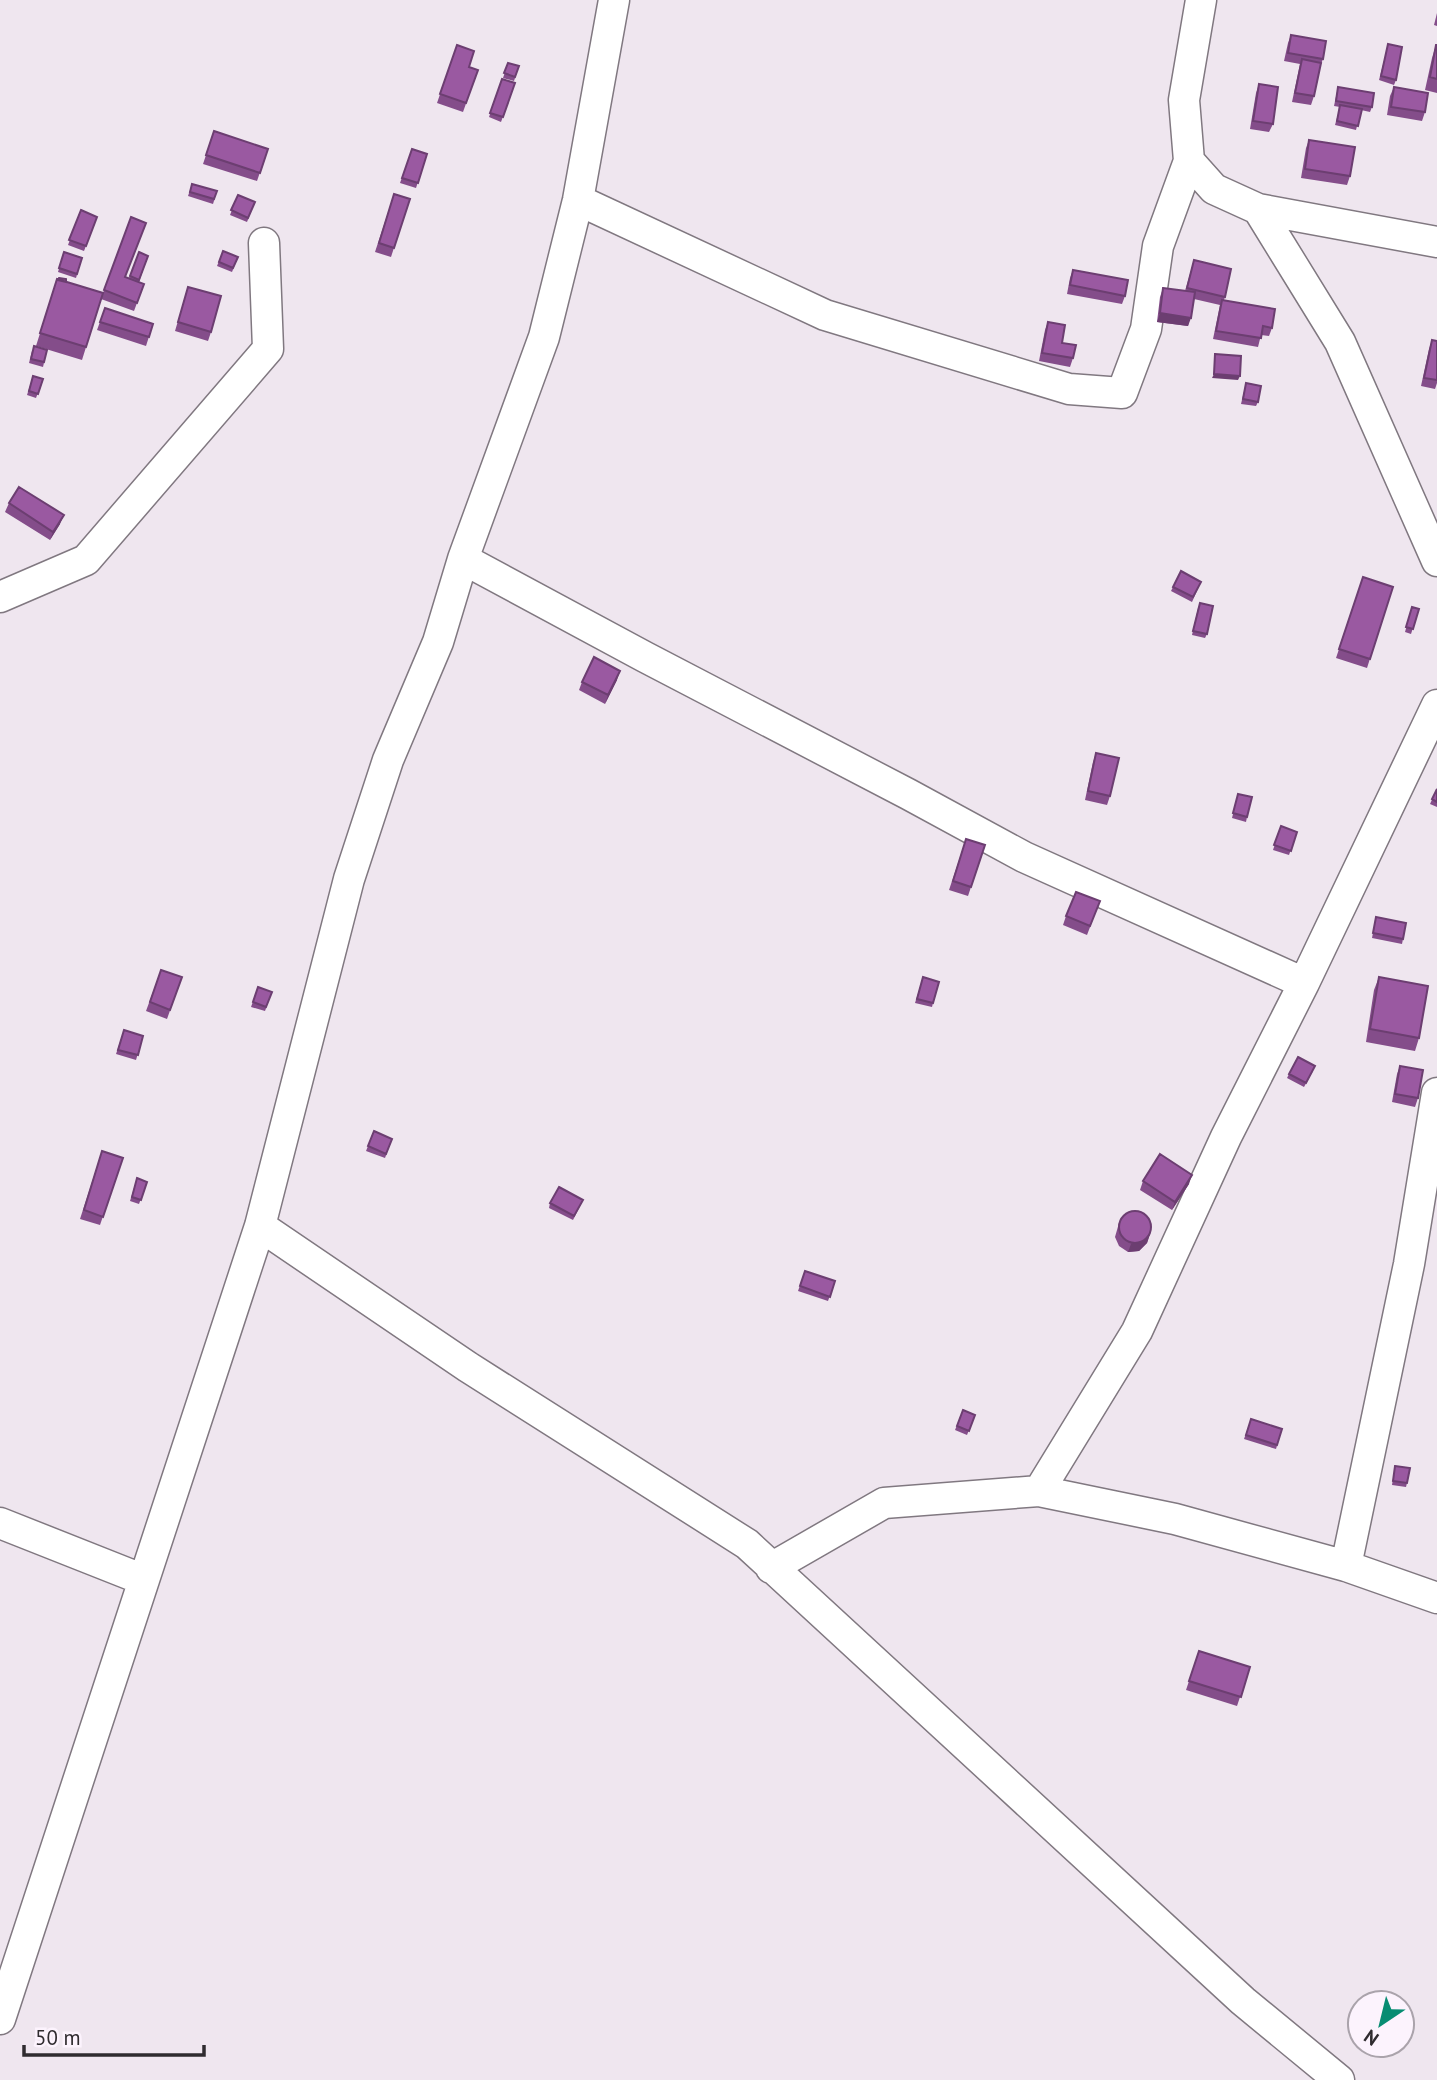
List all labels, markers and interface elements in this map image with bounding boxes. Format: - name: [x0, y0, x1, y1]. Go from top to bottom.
- north arrow: [1346, 1989, 1416, 2059]
- scale bar: [24, 2014, 205, 2058]
- text: 50 m: [35, 2024, 81, 2051]
- text: N: [1359, 2025, 1383, 2051]

